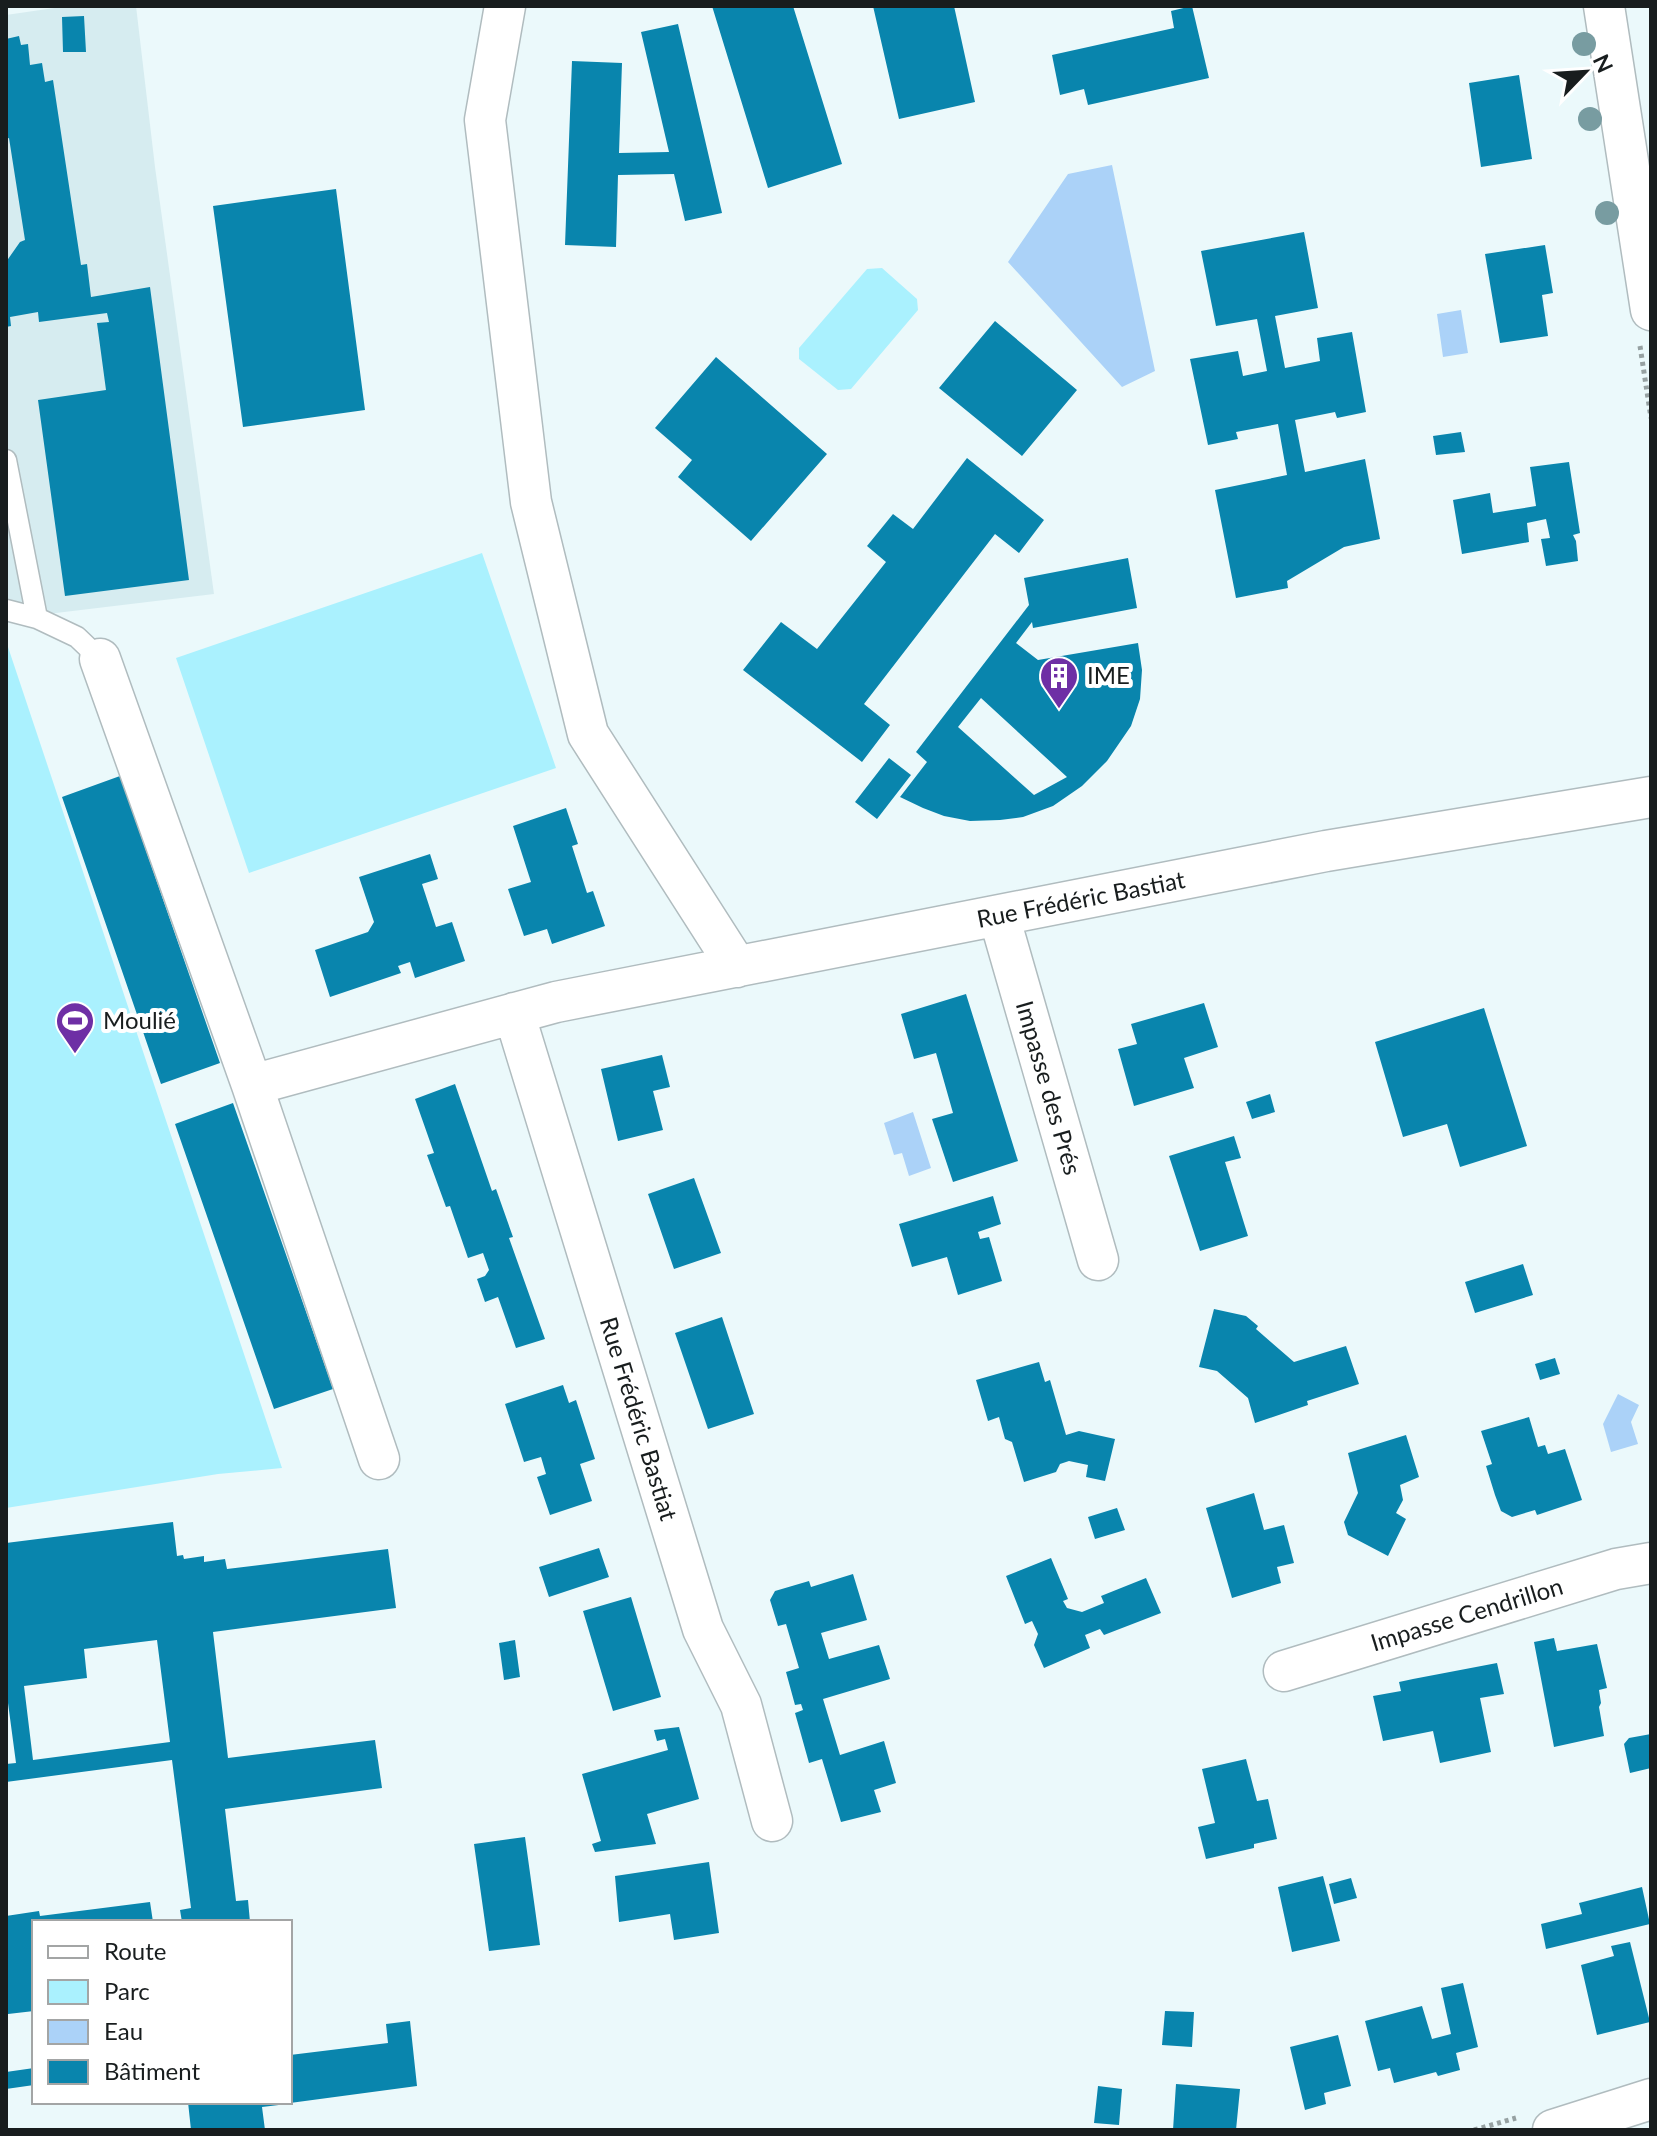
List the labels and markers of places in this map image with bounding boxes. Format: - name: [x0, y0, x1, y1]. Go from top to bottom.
- building icon: IME: [1038, 655, 1080, 710]
- place label: IME: [1087, 660, 1130, 689]
- sports icon: Moulié: [54, 1000, 96, 1055]
- place label: Moulié: [103, 1005, 176, 1034]

